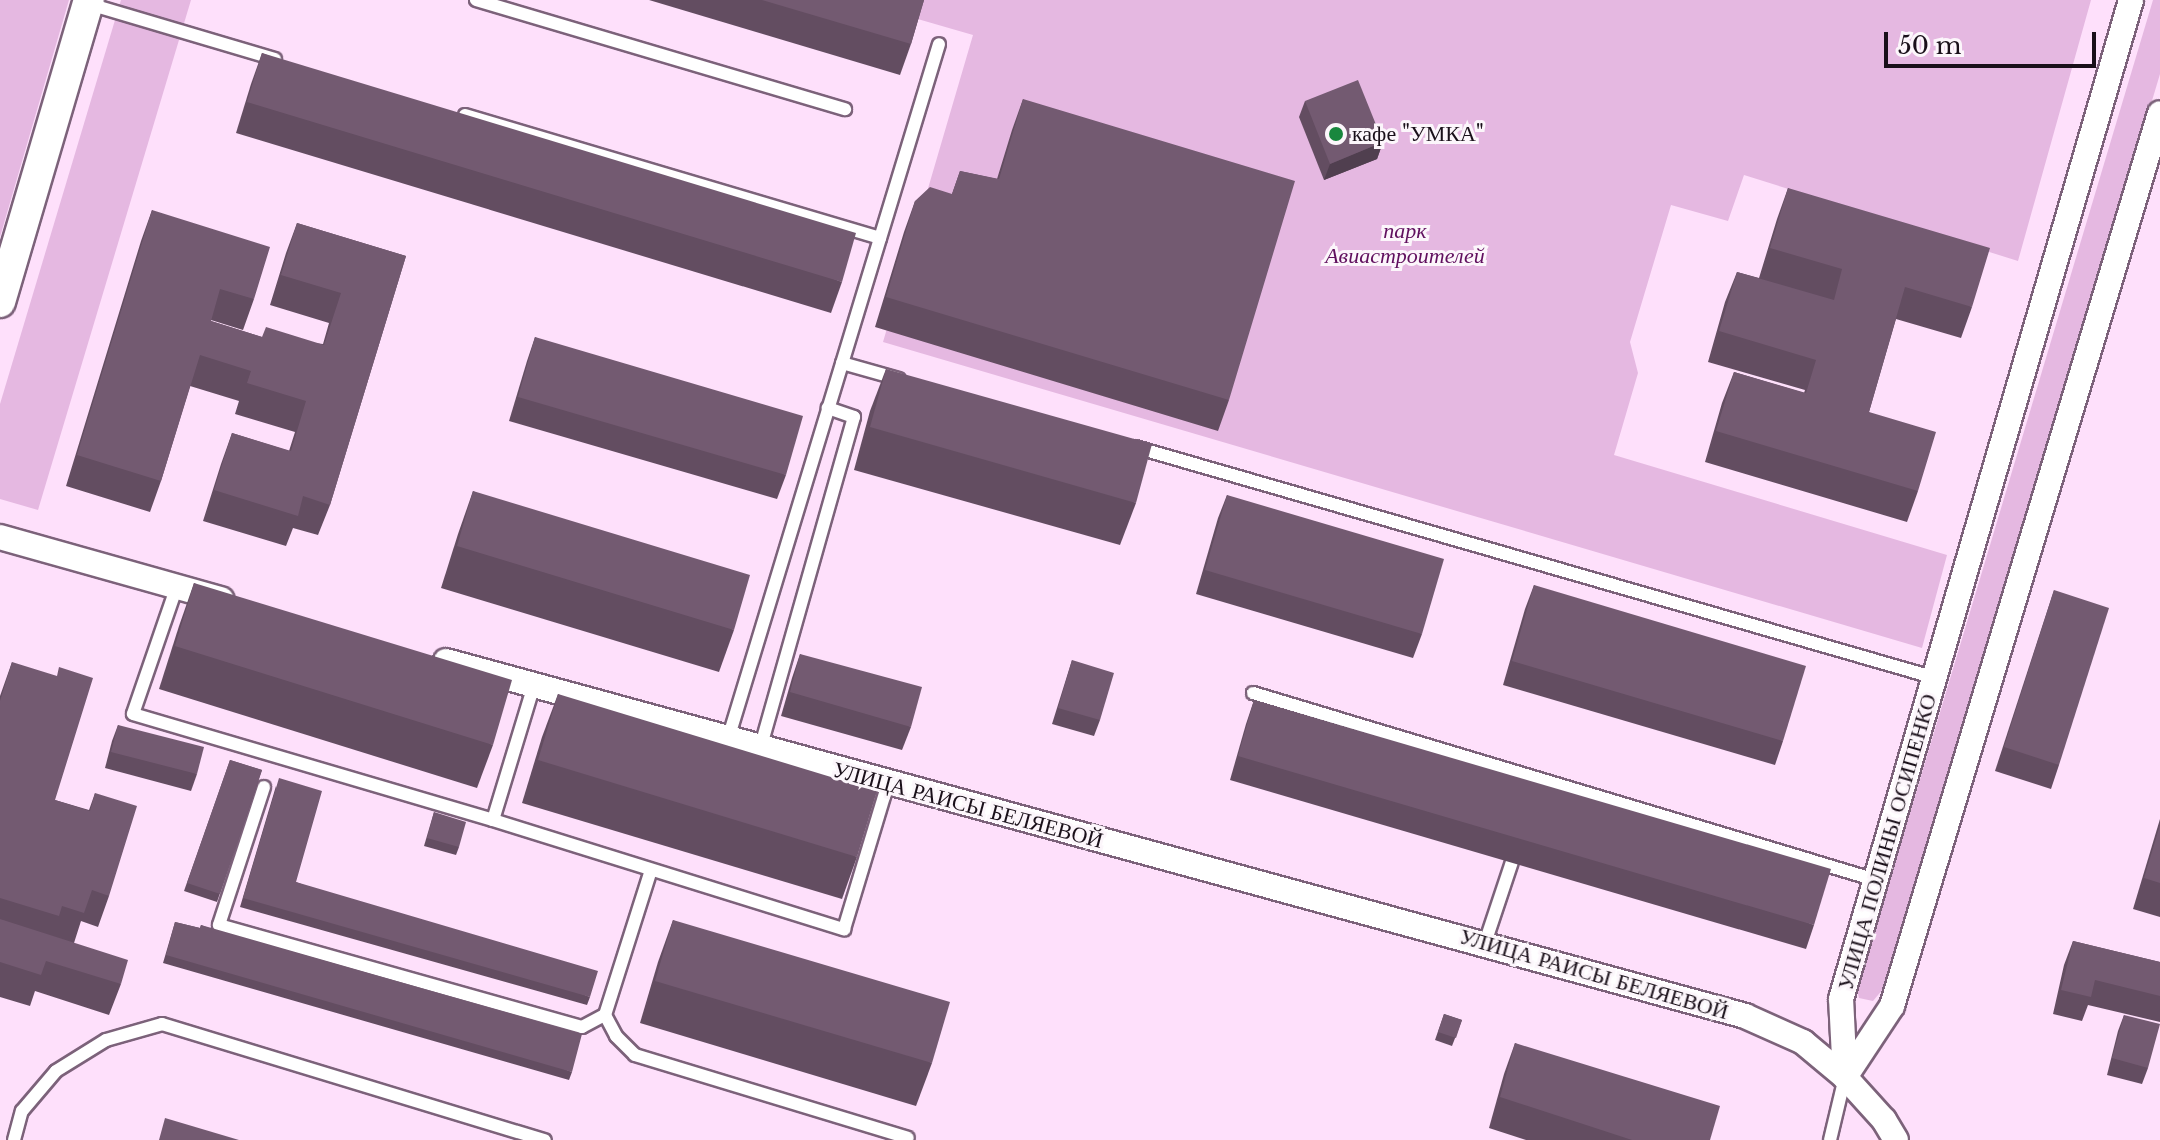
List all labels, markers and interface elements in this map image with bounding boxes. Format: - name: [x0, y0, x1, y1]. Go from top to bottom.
- scale bar: [1888, 16, 2100, 66]
- text: 50 m: [1898, 31, 1961, 60]
- place label: кафе "УМКА": [1352, 121, 1484, 147]
- marker: кафе "УМКА": [1327, 125, 1345, 143]
- park label: парк Авиастроителей: [1325, 217, 1485, 268]
- street label: УЛИЦА ПОЛИНЫ ОСИПЕНКО: [1832, 691, 1942, 993]
- street label: УЛИЦА РАИСЫ БЕЛЯЕВОЙ: [830, 756, 1106, 854]
- street label: УЛИЦА РАИСЫ БЕЛЯЕВОЙ: [1456, 923, 1732, 1025]

